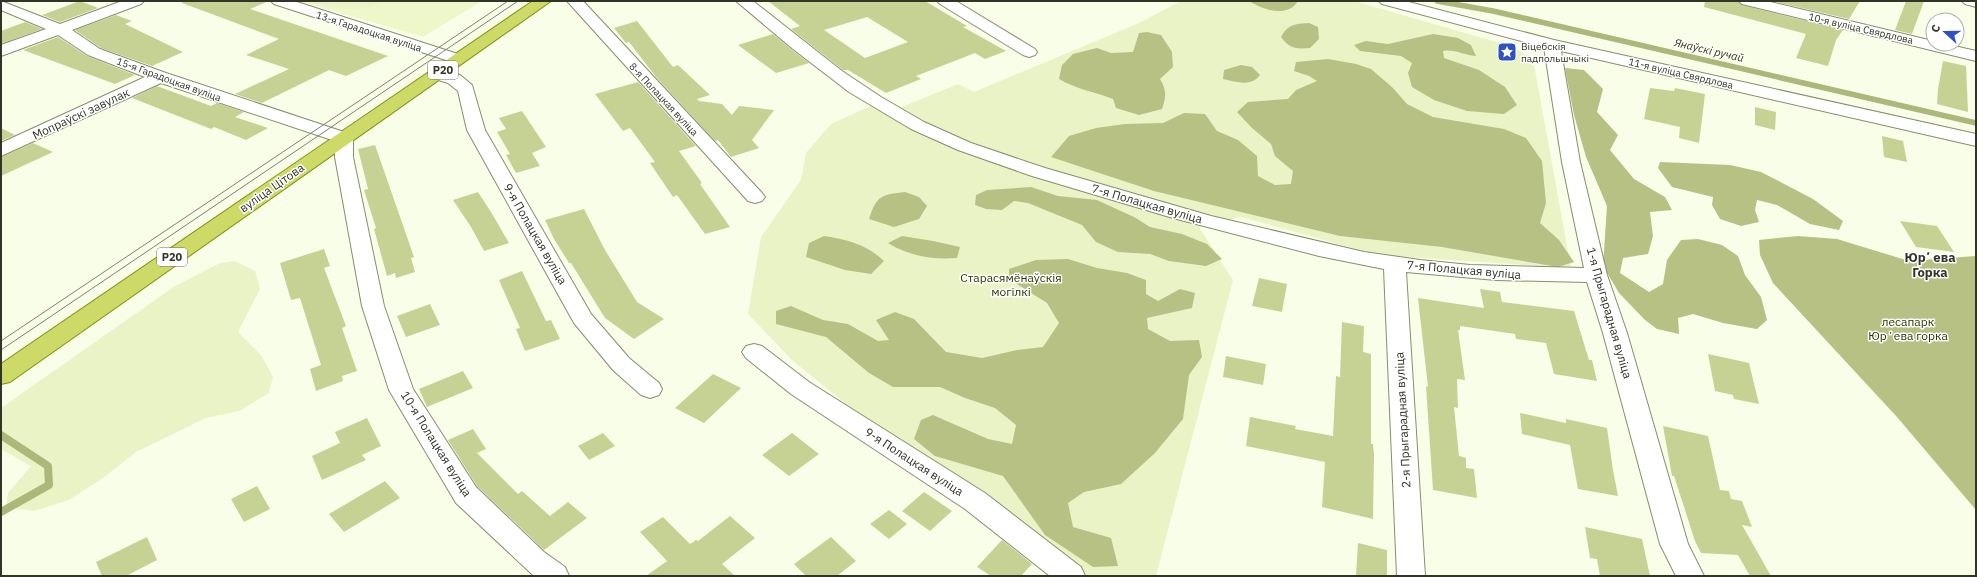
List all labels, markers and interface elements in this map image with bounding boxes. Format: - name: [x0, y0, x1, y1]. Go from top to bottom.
- street label: 13-я Гарадоцкая вуліца: [314, 8, 424, 55]
- street label: 10-я вуліца Свярдлова: [1807, 10, 1915, 47]
- north arrow: [1925, 12, 1965, 52]
- text: С: [1928, 23, 1943, 34]
- water label: Янаўскі ручай: [1672, 35, 1745, 65]
- place label: Віцебскія падпольшчыкі: [1521, 40, 1589, 65]
- place icon: Віцебскія падпольшчыкі: [1496, 41, 1518, 63]
- street label: 15-я Гарадоцкая вуліца: [115, 54, 224, 105]
- street label: 11-я вуліца Свярдлова: [1627, 55, 1735, 92]
- street label: 8-я Полацкая вуліца: [626, 60, 701, 139]
- road number: Р20: [428, 61, 458, 79]
- street label: Мопраўскі завулак: [30, 84, 132, 143]
- street label: вуліца Цітова: [236, 159, 307, 215]
- street label: 9-я Полацкая вуліца: [500, 180, 571, 288]
- street label: 7-я Полацкая вуліца: [1090, 181, 1205, 227]
- street label: 1-я Прыгарадная вуліца: [1584, 245, 1636, 381]
- road number: Р20: [157, 248, 187, 266]
- district label: Юрʼева Горка: [1904, 249, 1956, 281]
- street label: 7-я Полацкая вуліца: [1406, 257, 1522, 282]
- park label: Старасямёнаўскія могілкі: [960, 270, 1062, 299]
- park label: лесапарк Юрʼева горка: [1868, 314, 1948, 343]
- street label: 2-я Прыгарадная вуліца: [1391, 351, 1414, 488]
- street label: 10-я Полацкая вуліца: [398, 388, 475, 500]
- street label: 9-я Полацкая вуліца: [862, 424, 967, 499]

